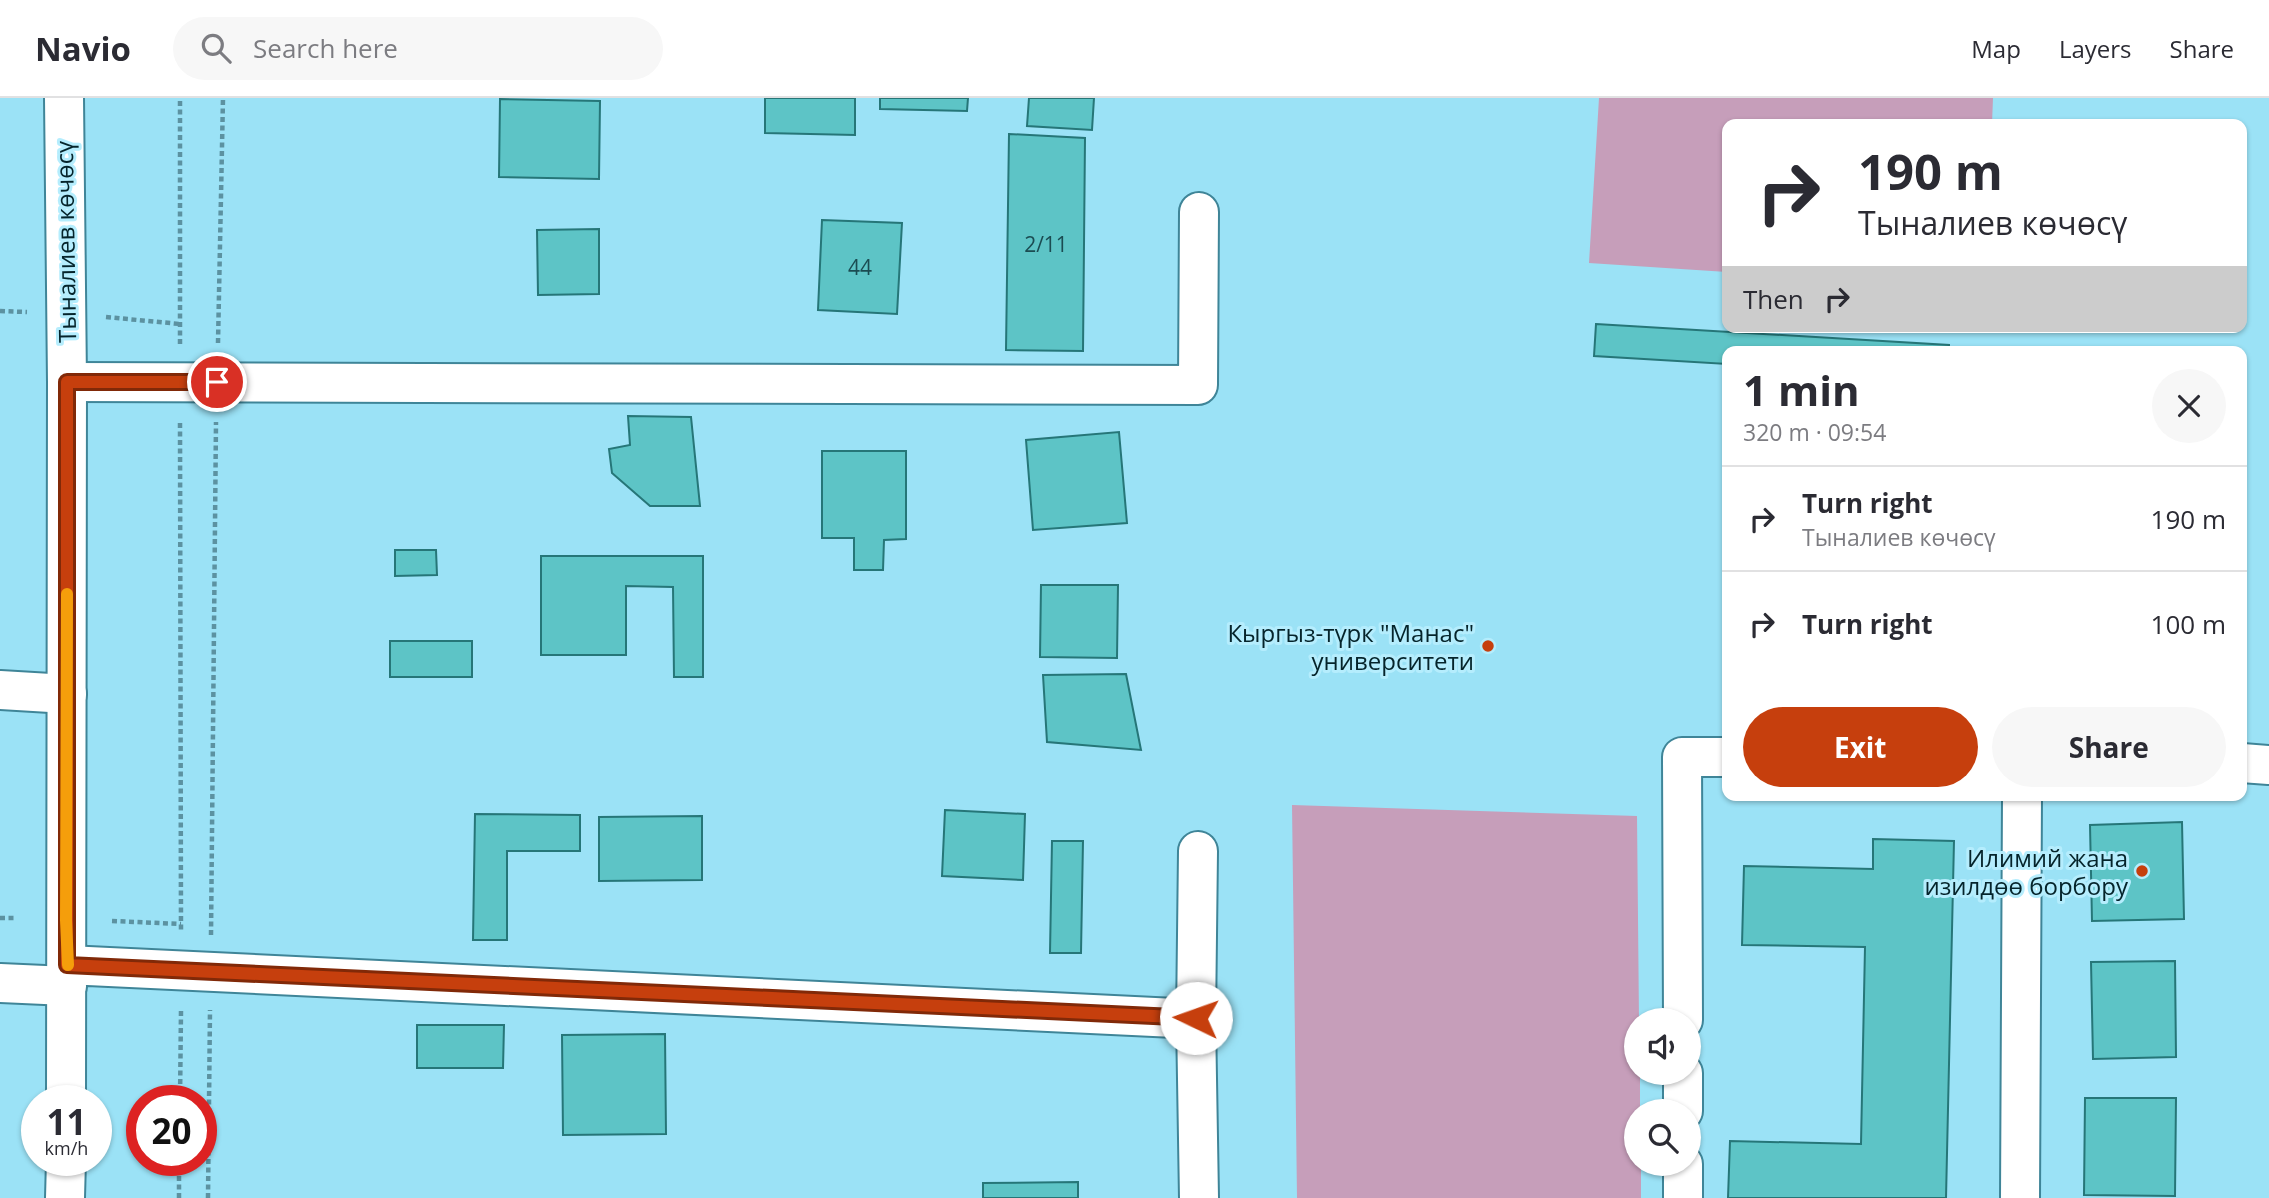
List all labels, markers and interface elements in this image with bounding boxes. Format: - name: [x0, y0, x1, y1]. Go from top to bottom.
- search box: [173, 17, 663, 80]
- text: Navio: [35, 26, 131, 71]
- icon: search: [197, 29, 235, 67]
- text: Search here: [253, 30, 398, 66]
- text: Map: [1971, 32, 2021, 65]
- text: Layers: [2059, 32, 2132, 65]
- text: Share: [2170, 32, 2234, 65]
- text: 190 m: [1858, 138, 2003, 204]
- street label: Тыналиев көчөсү: [47, 141, 83, 343]
- icon: right: [1743, 147, 1834, 238]
- text: Тыналиев көчөсү: [1858, 201, 2127, 244]
- house number: 2/11: [1024, 230, 1068, 258]
- house number: 44: [848, 253, 872, 281]
- icon: right: [1818, 280, 1856, 318]
- text: Then: [1743, 281, 1804, 317]
- pin: [187, 352, 247, 412]
- text: 1 min: [1743, 361, 1860, 418]
- icon: arrive: [198, 363, 236, 401]
- button: close: [2152, 369, 2226, 443]
- text: 320 m · 09:54: [1743, 416, 1886, 448]
- text: Turn right: [1802, 485, 1933, 521]
- icon: right: [1743, 500, 1781, 538]
- text: 190 m: [2151, 501, 2226, 537]
- text: Тыналиев көчөсү: [1802, 521, 1996, 553]
- icon: right: [1743, 605, 1781, 643]
- text: Turn right: [1802, 606, 1933, 642]
- text: 100 m: [2151, 606, 2226, 642]
- place label: Кыргыз-түрк "Манас" университети: [1227, 616, 1474, 677]
- marker: Кыргыз-түрк "Манас" университети: [1480, 638, 1496, 654]
- button: Exit: [1743, 707, 1978, 787]
- button: Share: [1992, 707, 2226, 787]
- place label: Илимий жана изилдөө борбору: [1924, 841, 2129, 902]
- marker: Илимий жана изилдөө борбору: [2134, 863, 2150, 879]
- position arrow: [1159, 981, 1233, 1055]
- map controls: [1624, 1008, 1701, 1176]
- button: sound: [1624, 1008, 1701, 1085]
- speed limit sign: 20: [126, 1085, 217, 1176]
- text: 11: [46, 1098, 87, 1145]
- button: search: [1624, 1099, 1701, 1176]
- text: km/h: [45, 1136, 88, 1160]

